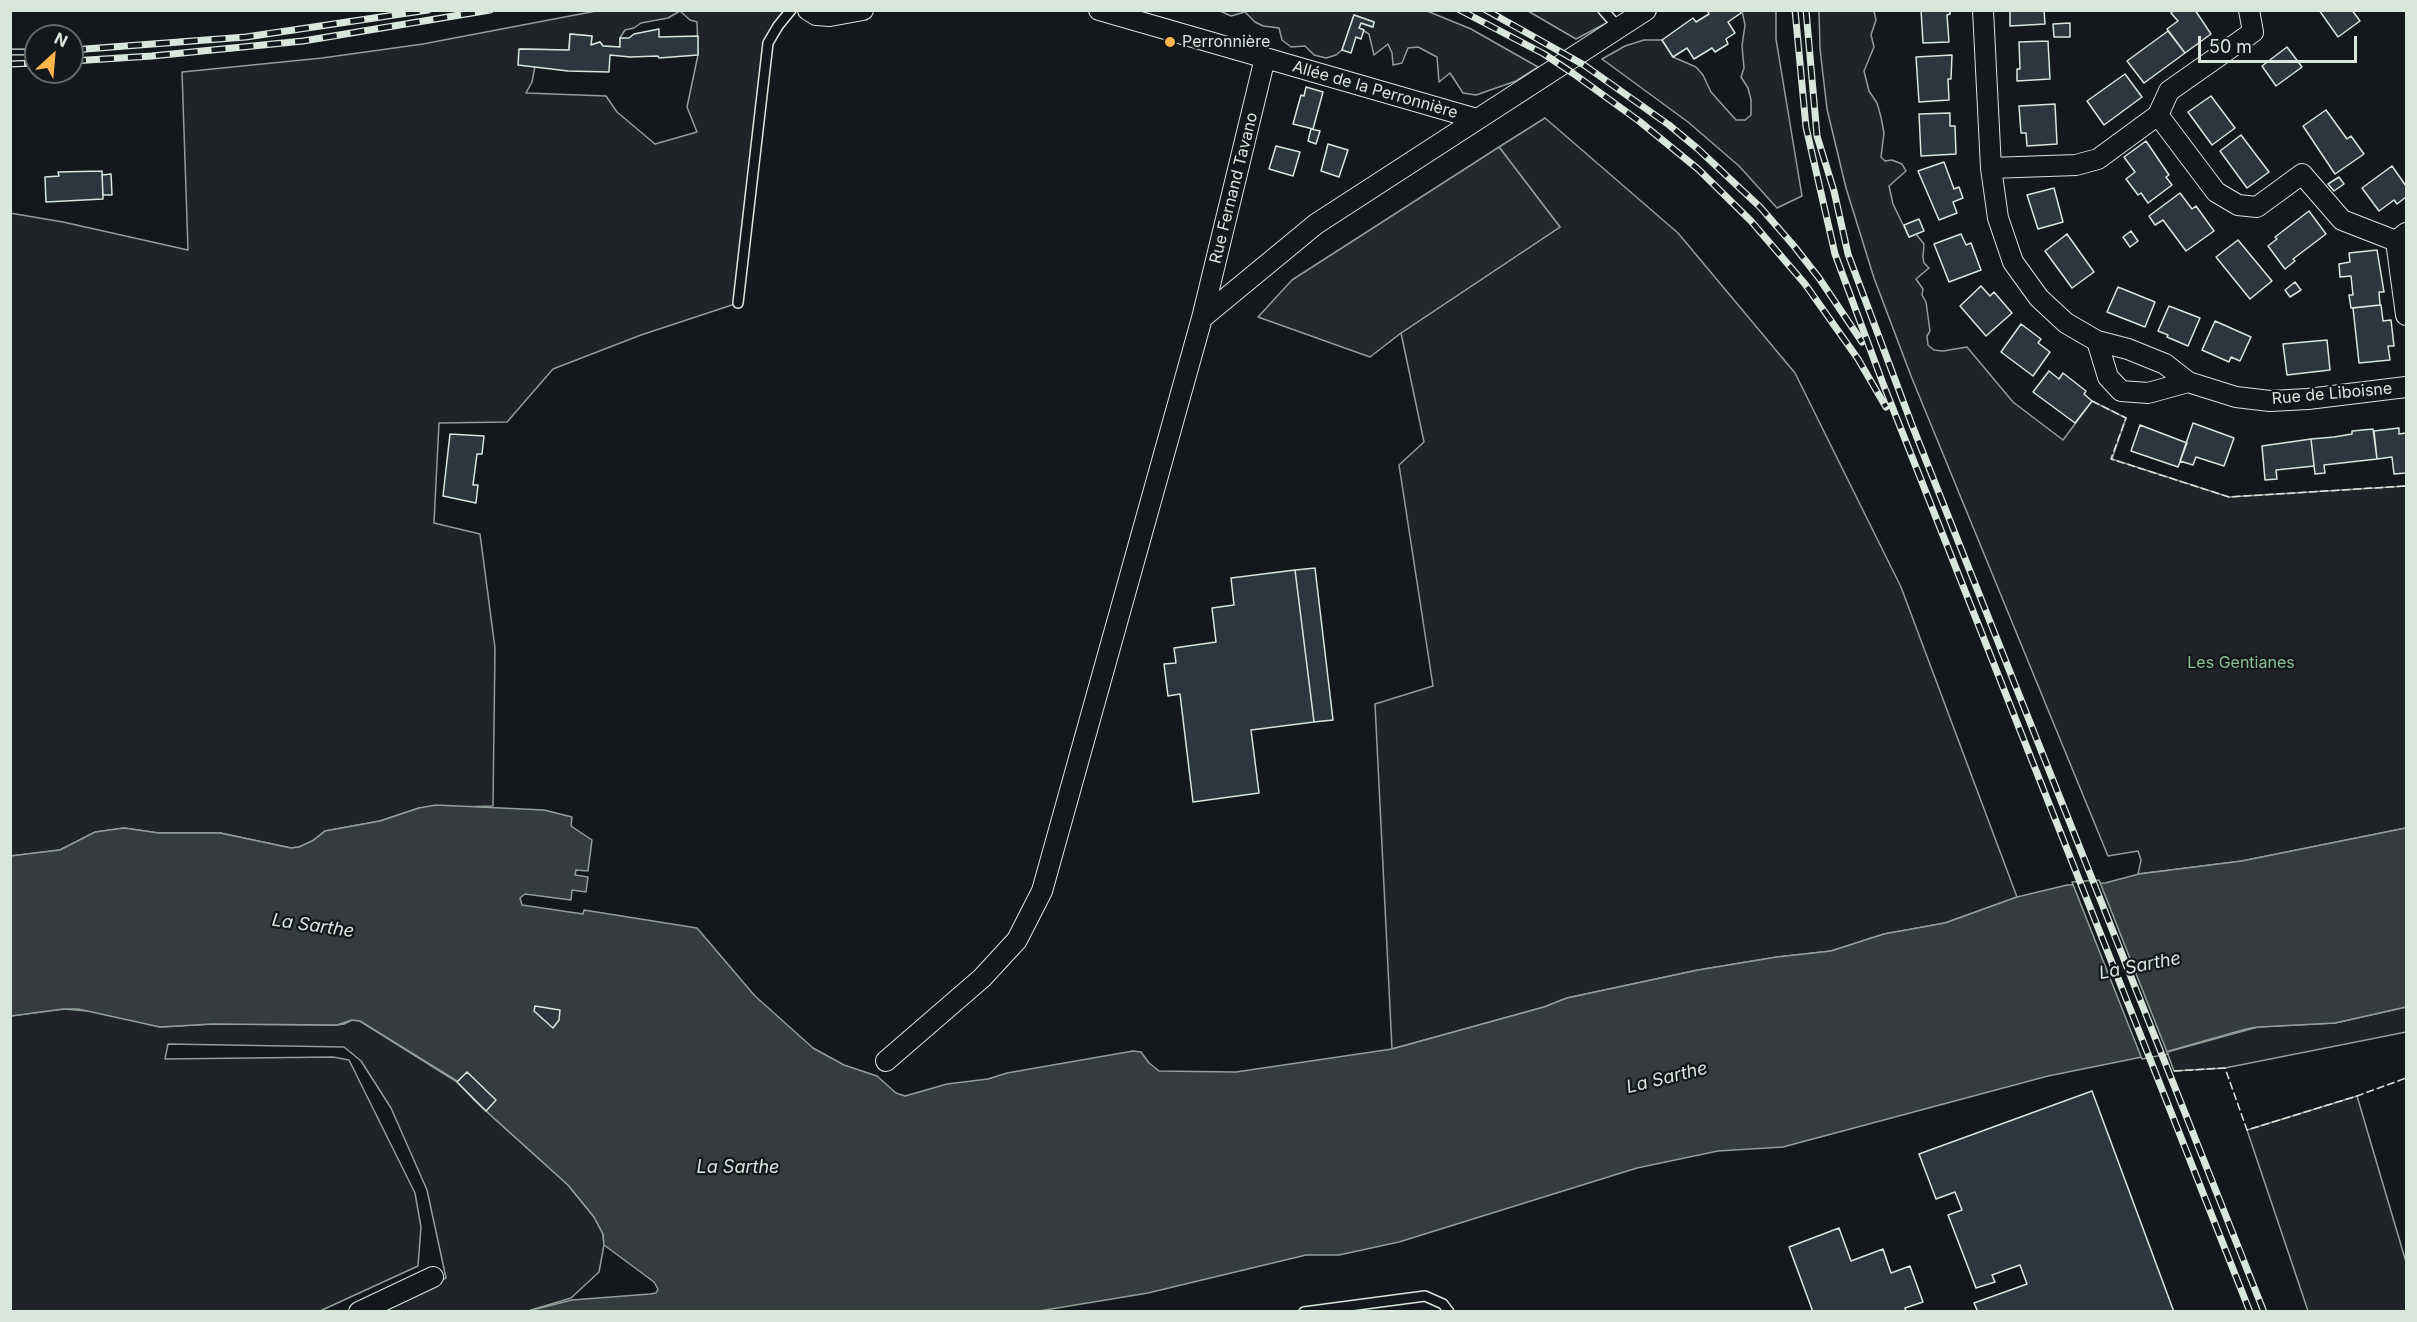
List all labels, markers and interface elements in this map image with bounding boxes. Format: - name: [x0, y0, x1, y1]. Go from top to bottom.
- north arrow: [24, 24, 84, 84]
- scale bar: [2201, 24, 2360, 62]
- text: N: [51, 28, 71, 51]
- place label: Perronnière: [1182, 32, 1270, 52]
- marker: Perronnière: [1163, 35, 1177, 49]
- text: 50 m: [2209, 36, 2252, 57]
- street label: Allée de la Perronnière: [1290, 57, 1460, 123]
- street label: Rue Fernand Tavano: [1206, 110, 1262, 266]
- street label: Rue de Liboisne: [2271, 379, 2393, 409]
- park label: Les Gentianes: [2187, 653, 2295, 673]
- water label: La Sarthe: [270, 910, 356, 942]
- water label: La Sarthe: [2097, 947, 2183, 985]
- water label: La Sarthe: [1624, 1057, 1710, 1099]
- water label: La Sarthe: [697, 1157, 779, 1179]

